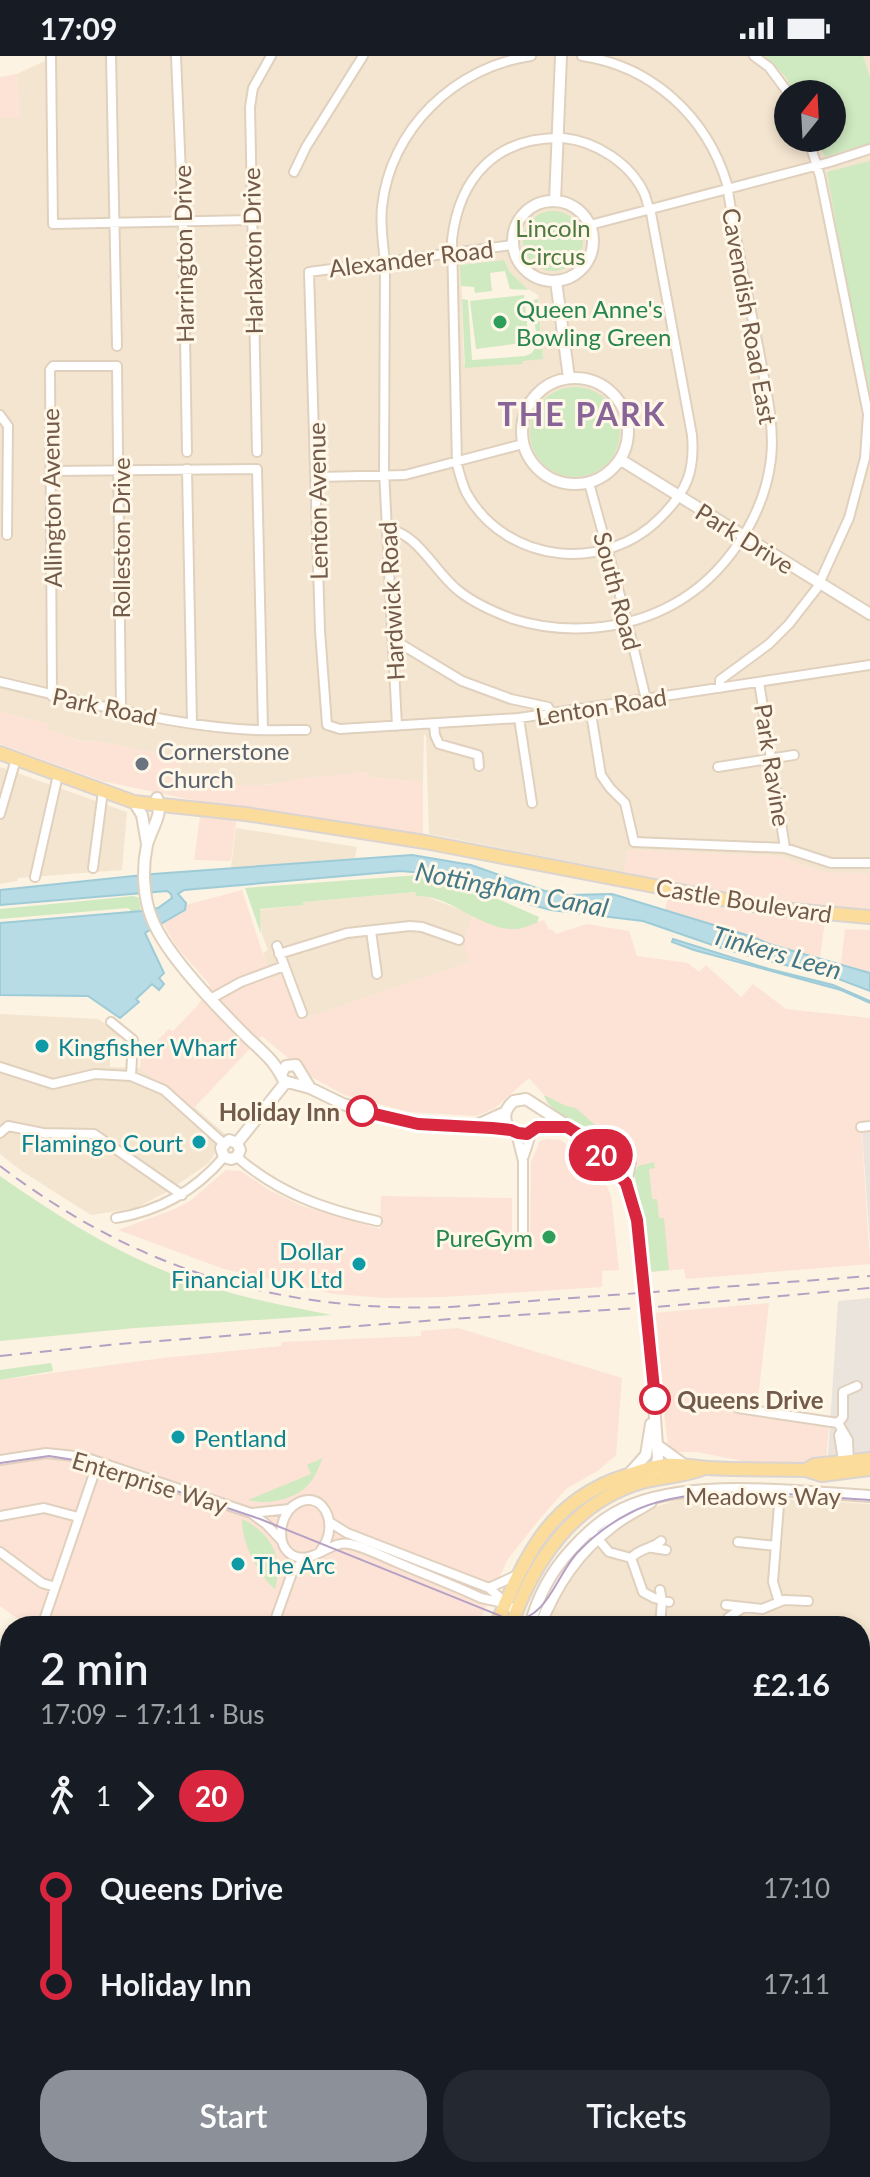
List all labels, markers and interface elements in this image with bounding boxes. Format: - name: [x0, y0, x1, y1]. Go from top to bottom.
- text: 17:09: [40, 10, 117, 46]
- north arrow: [774, 80, 846, 152]
- map controls: [774, 80, 846, 152]
- street label: Harrington Drive: [167, 165, 199, 343]
- street label: Harlaxton Drive: [236, 167, 268, 335]
- street label: Cavendish Road East: [717, 206, 783, 427]
- park label: Lincoln Circus: [515, 213, 591, 270]
- street label: Alexander Road: [327, 234, 495, 282]
- place label: Queen Anne's Bowling Green: [516, 294, 671, 351]
- marker: Queen Anne's Bowling Green: [491, 313, 509, 331]
- district label: THE PARK: [498, 394, 666, 433]
- street label: Allington Avenue: [35, 408, 67, 588]
- street label: Lenton Avenue: [301, 422, 333, 580]
- street label: Rolleston Drive: [106, 457, 135, 619]
- street label: Park Drive: [691, 496, 799, 580]
- street label: Hardwick Road: [372, 521, 410, 681]
- street label: South Road: [588, 529, 648, 653]
- street label: Park Road: [50, 681, 160, 731]
- street label: Lenton Road: [533, 681, 669, 731]
- street label: Park Ravine: [749, 702, 797, 828]
- place label: Cornerstone Church: [158, 736, 289, 793]
- marker: Cornerstone Church: [133, 755, 151, 773]
- water label: Nottingham Canal: [413, 855, 611, 923]
- street label: Castle Boulevard: [654, 872, 834, 928]
- water label: Tinkers Leen: [709, 918, 845, 986]
- place label: Kingfisher Wharf: [58, 1032, 238, 1061]
- marker: Kingfisher Wharf: [33, 1037, 51, 1055]
- marker: Holiday Inn: [347, 1096, 377, 1126]
- place label: Holiday Inn: [219, 1097, 340, 1126]
- place label: Flamingo Court: [21, 1128, 183, 1157]
- line badge: 20: [565, 1129, 637, 1181]
- marker: Flamingo Court: [190, 1133, 208, 1151]
- text: 20: [585, 1138, 617, 1172]
- place label: PureGym: [435, 1223, 533, 1252]
- marker: PureGym: [540, 1228, 558, 1246]
- place label: Dollar Financial UK Ltd: [171, 1236, 343, 1293]
- marker: Dollar Financial UK Ltd: [350, 1255, 368, 1273]
- marker: Queens Drive: [640, 1384, 670, 1414]
- place label: Queens Drive: [677, 1385, 824, 1414]
- place label: Pentland: [194, 1423, 287, 1452]
- marker: Pentland: [169, 1428, 187, 1446]
- street label: Enterprise Way: [69, 1445, 232, 1520]
- street label: Meadows Way: [685, 1481, 842, 1510]
- place label: The Arc: [254, 1550, 335, 1579]
- marker: The Arc: [229, 1555, 247, 1573]
- text: 2 min: [40, 1642, 149, 1694]
- text: £2.16: [753, 1666, 830, 1702]
- text: 17:09 – 17:11 · Bus: [40, 1698, 264, 1730]
- icon: walk: [40, 1774, 84, 1818]
- icon: forward: [123, 1774, 167, 1818]
- text: 20: [195, 1779, 228, 1813]
- text: 1: [96, 1780, 111, 1812]
- text: Queens Drive: [100, 1870, 283, 1906]
- text: 17:10: [763, 1872, 830, 1904]
- text: Holiday Inn: [100, 1966, 252, 2002]
- text: 17:11: [763, 1968, 830, 2000]
- button: Start: [40, 2070, 427, 2162]
- button: Tickets: [443, 2070, 830, 2162]

